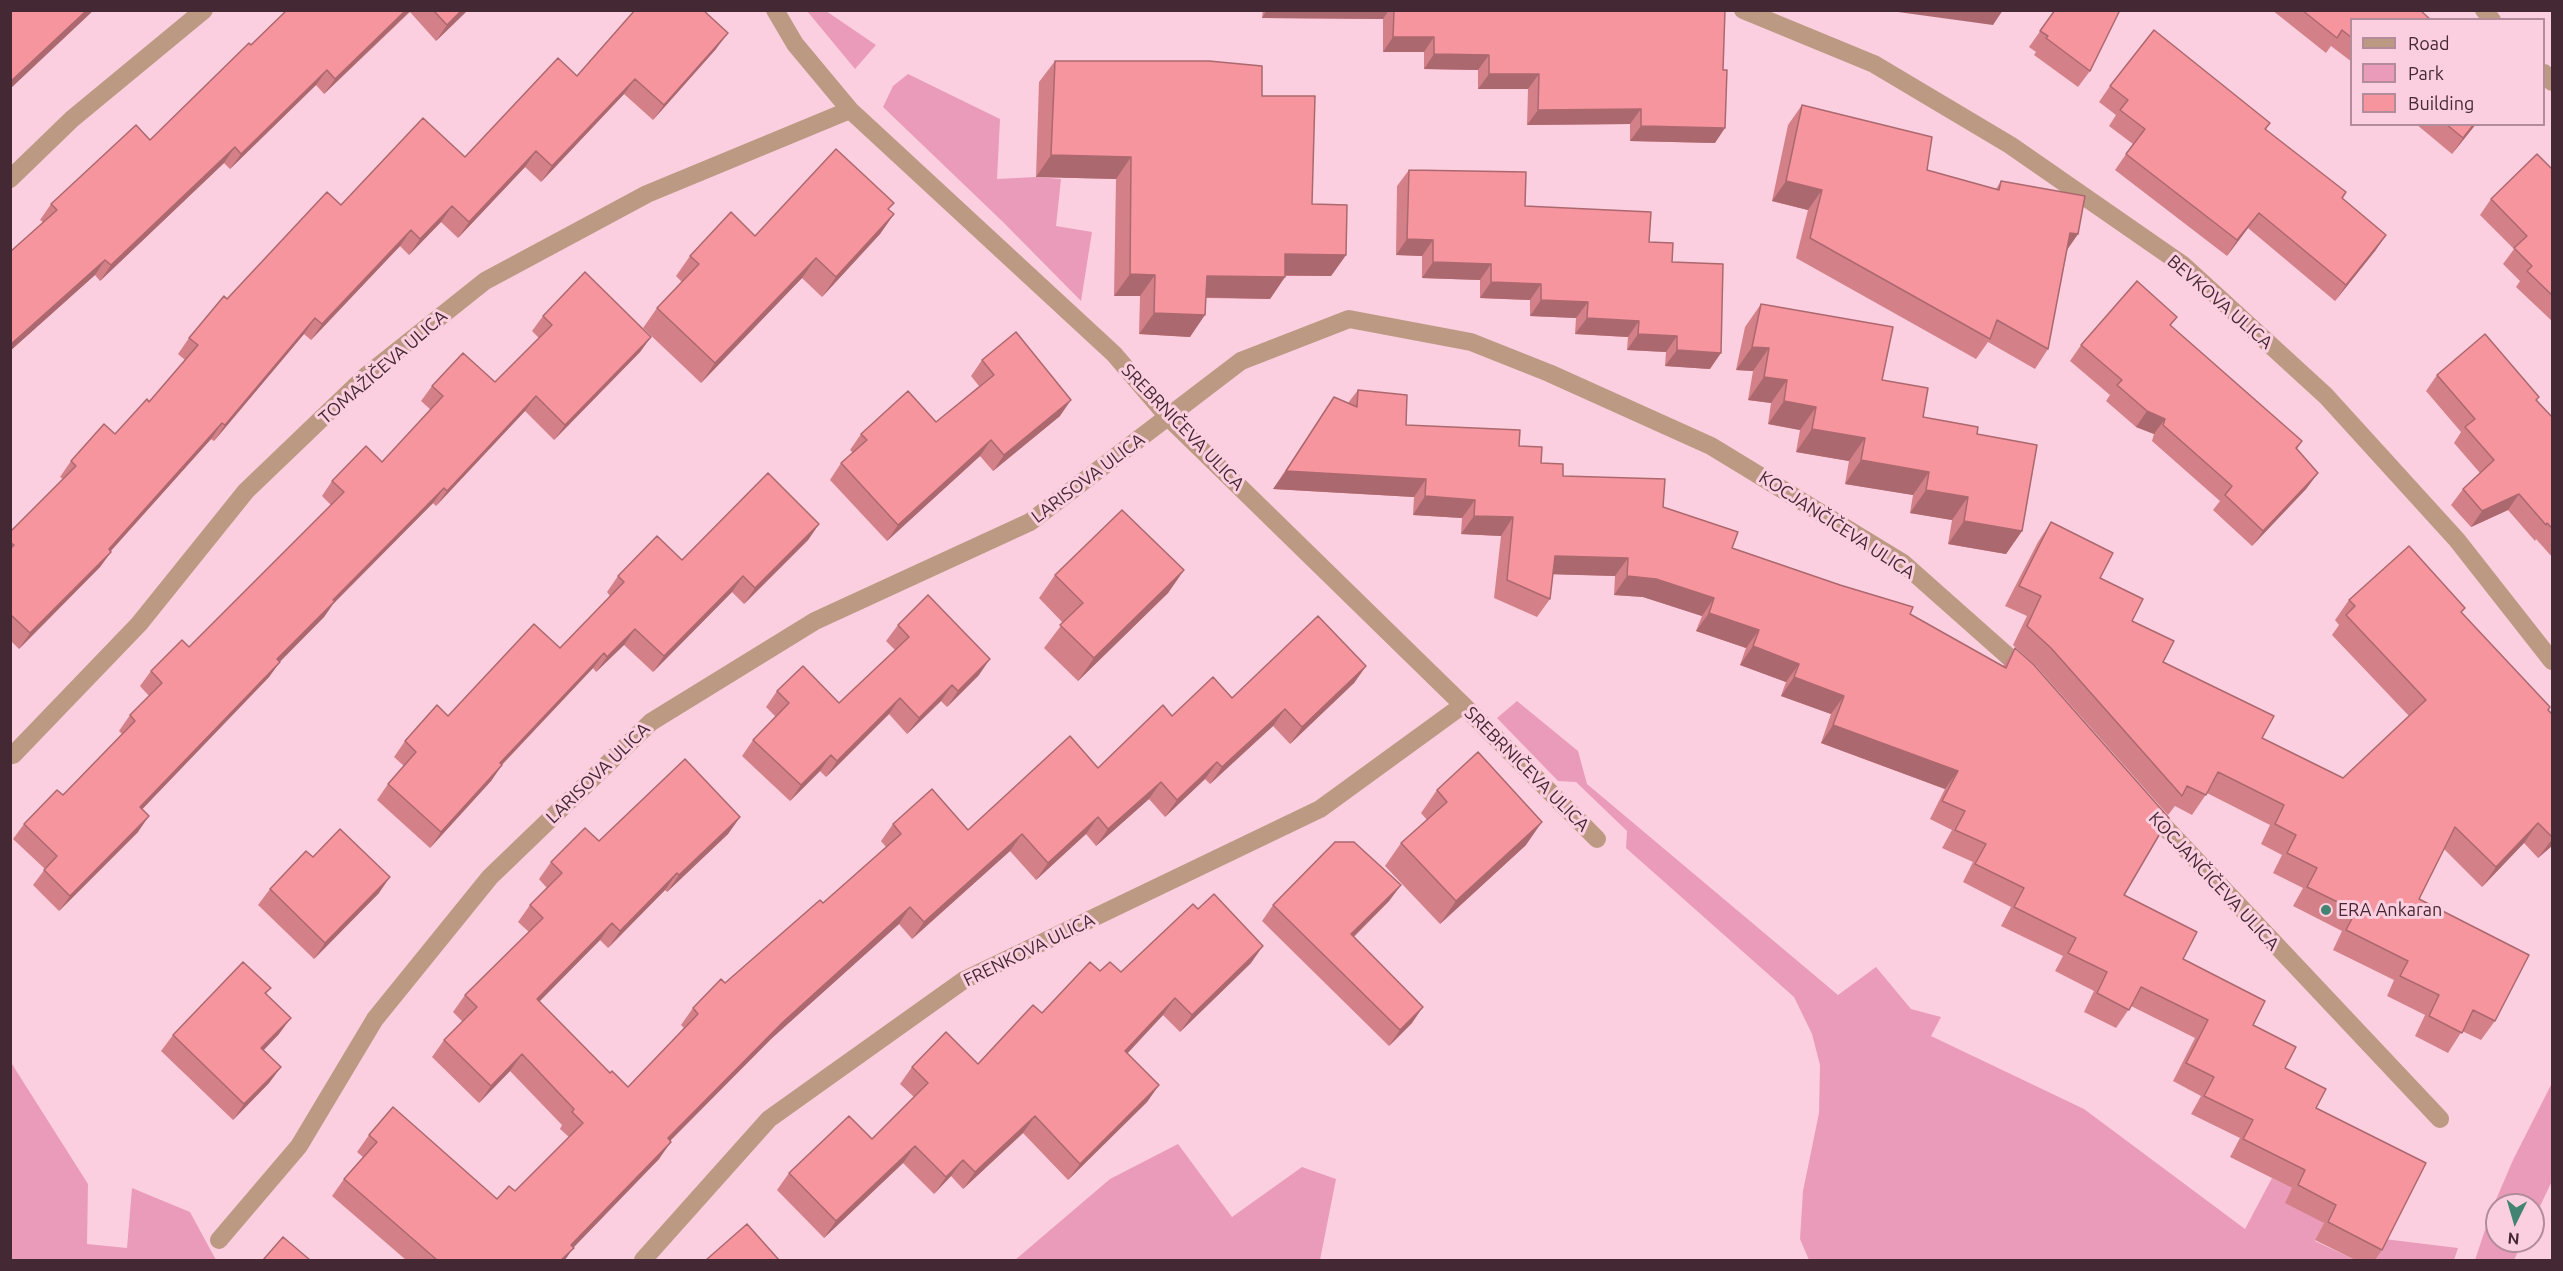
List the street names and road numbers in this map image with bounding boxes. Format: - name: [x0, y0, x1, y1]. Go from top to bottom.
- street label: BEVKOVA ULICA: [2163, 250, 2277, 354]
- street label: TOMAŽIČEVA ULICA: [314, 305, 452, 429]
- street label: SREBRNIČEVA ULICA: [1117, 359, 1249, 495]
- street label: LARISOVA ULICA: [1027, 428, 1149, 528]
- street label: KOCJANČIČEVA ULICA: [1755, 466, 1919, 584]
- street label: SREBRNIČEVA ULICA: [1460, 702, 1594, 836]
- street label: LARISOVA ULICA: [542, 718, 654, 828]
- street label: KOCJANČIČEVA ULICA: [2144, 807, 2284, 955]
- street label: FRENKOVA ULICA: [960, 909, 1098, 991]

